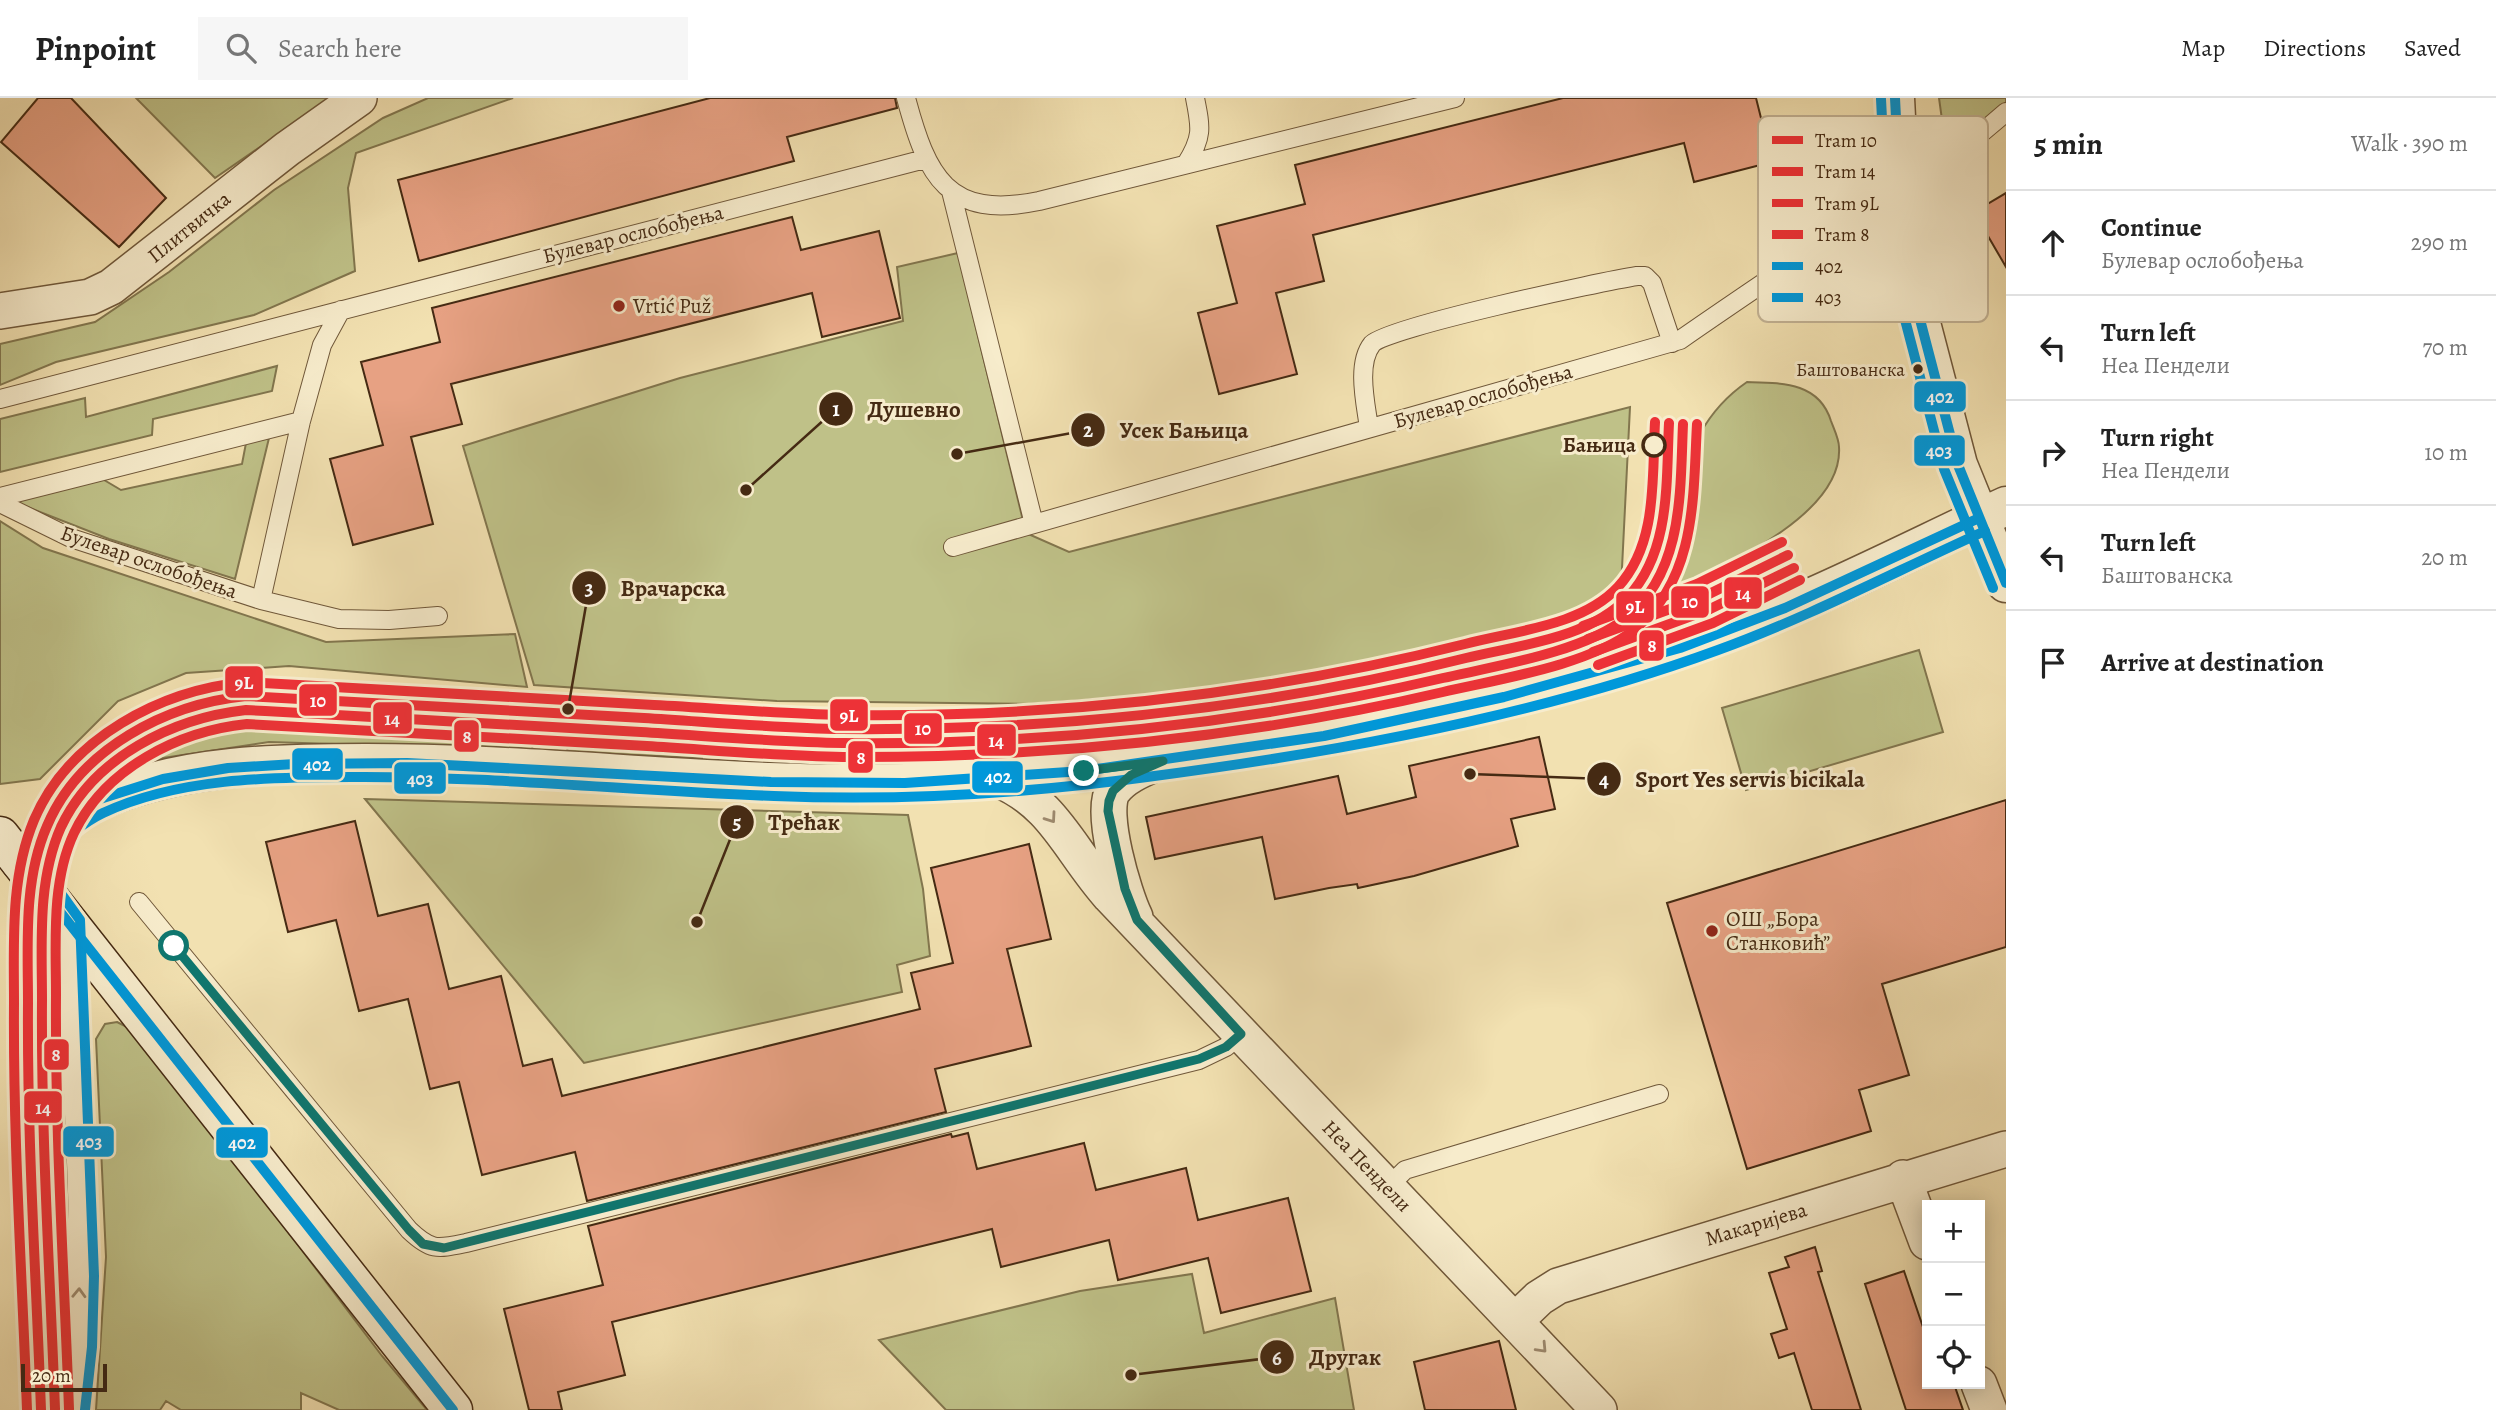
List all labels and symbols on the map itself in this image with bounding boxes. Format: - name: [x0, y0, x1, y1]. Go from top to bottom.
- legend: [1758, 116, 1988, 322]
- text: Tram 10: [1815, 128, 1877, 154]
- text: Tram 14: [1815, 159, 1876, 185]
- street label: Плитвичка: [142, 185, 237, 269]
- text: Tram 9L: [1815, 191, 1879, 217]
- street label: Булевар ослобођења: [540, 198, 727, 270]
- text: Tram 8: [1815, 222, 1870, 248]
- text: 402: [1815, 254, 1843, 280]
- text: 403: [1815, 285, 1842, 311]
- place label: Vrtić Puž: [632, 292, 712, 320]
- marker: Vrtić Puž: [611, 298, 627, 314]
- street label: Булевар ослобођења: [1390, 357, 1576, 435]
- place label: Баштованска: [1796, 357, 1905, 383]
- marker: Баштованска: [1911, 362, 1925, 376]
- line badge: 402: [1913, 380, 1967, 413]
- text: 402: [1926, 384, 1954, 410]
- callout: Душевно: [819, 387, 975, 431]
- text: Душевно: [867, 394, 961, 425]
- text: 1: [832, 395, 840, 423]
- callout: Усек Бањица: [1070, 408, 1262, 452]
- text: Усек Бањица: [1120, 415, 1249, 446]
- text: 2: [1083, 416, 1093, 444]
- place label: Бањица: [1563, 431, 1636, 459]
- marker: Бањица: [1642, 433, 1666, 457]
- line badge: 403: [1913, 434, 1966, 467]
- text: 403: [1926, 438, 1952, 464]
- street label: Булевар ослобођења: [57, 519, 241, 605]
- callout: Врачарска: [571, 566, 740, 610]
- text: Врачарска: [620, 573, 726, 604]
- text: 3: [584, 574, 594, 602]
- line badge: 14: [1723, 576, 1763, 610]
- text: 14: [1735, 581, 1751, 607]
- line badge: 10: [1670, 585, 1710, 619]
- text: 10: [1682, 589, 1699, 615]
- line badge: 9L: [1615, 590, 1655, 624]
- text: 9L: [1626, 594, 1645, 620]
- line badge: 8: [1638, 629, 1665, 662]
- text: 8: [1647, 633, 1657, 659]
- line badge: 9L: [224, 665, 264, 699]
- text: 9L: [235, 670, 254, 696]
- line badge: 10: [298, 683, 338, 717]
- text: 10: [310, 688, 327, 714]
- line badge: 9L: [829, 698, 869, 732]
- line badge: 14: [372, 701, 413, 735]
- text: 9L: [840, 703, 859, 729]
- text: 14: [384, 706, 400, 732]
- line badge: 10: [903, 712, 943, 745]
- text: 10: [915, 716, 932, 742]
- line badge: 8: [453, 719, 480, 753]
- line badge: 14: [976, 723, 1017, 757]
- text: 8: [462, 724, 472, 750]
- text: 14: [988, 728, 1004, 754]
- line badge: 8: [847, 740, 874, 774]
- text: 8: [856, 745, 866, 771]
- line badge: 402: [291, 747, 344, 781]
- text: 402: [303, 752, 331, 778]
- route end: [1068, 755, 1099, 786]
- callout: Sport Yes servis bicikala: [1587, 757, 1879, 801]
- line badge: 402: [971, 760, 1024, 794]
- line badge: 403: [393, 761, 447, 795]
- text: 402: [984, 764, 1012, 790]
- text: Sport Yes servis bicikala: [1635, 764, 1865, 795]
- text: 403: [407, 766, 433, 792]
- text: 4: [1599, 766, 1609, 794]
- callout: Трећак: [719, 800, 854, 844]
- text: Трећак: [768, 807, 840, 838]
- text: 5: [733, 808, 742, 836]
- one-way arrow: [1043, 810, 1055, 823]
- place label: ОШ „Бора Станковић”: [1726, 905, 1830, 957]
- marker: ОШ „Бора Станковић”: [1704, 923, 1720, 939]
- route start: [158, 930, 189, 961]
- line badge: 8: [43, 1038, 70, 1071]
- text: 8: [51, 1042, 61, 1068]
- line badge: 14: [23, 1090, 63, 1124]
- text: 14: [35, 1095, 51, 1121]
- street label: Неа Пендели: [1316, 1114, 1418, 1218]
- line badge: 403: [62, 1125, 115, 1158]
- line badge: 402: [215, 1126, 269, 1159]
- text: 403: [76, 1129, 102, 1155]
- text: 402: [228, 1130, 256, 1156]
- street label: Макаријева: [1702, 1195, 1811, 1253]
- one-way arrow: [72, 1287, 87, 1298]
- callout: Другак: [1260, 1335, 1395, 1379]
- one-way arrow: [1534, 1340, 1547, 1353]
- text: Другак: [1309, 1342, 1381, 1373]
- text: 6: [1272, 1344, 1282, 1372]
- scale bar: [21, 1361, 107, 1393]

